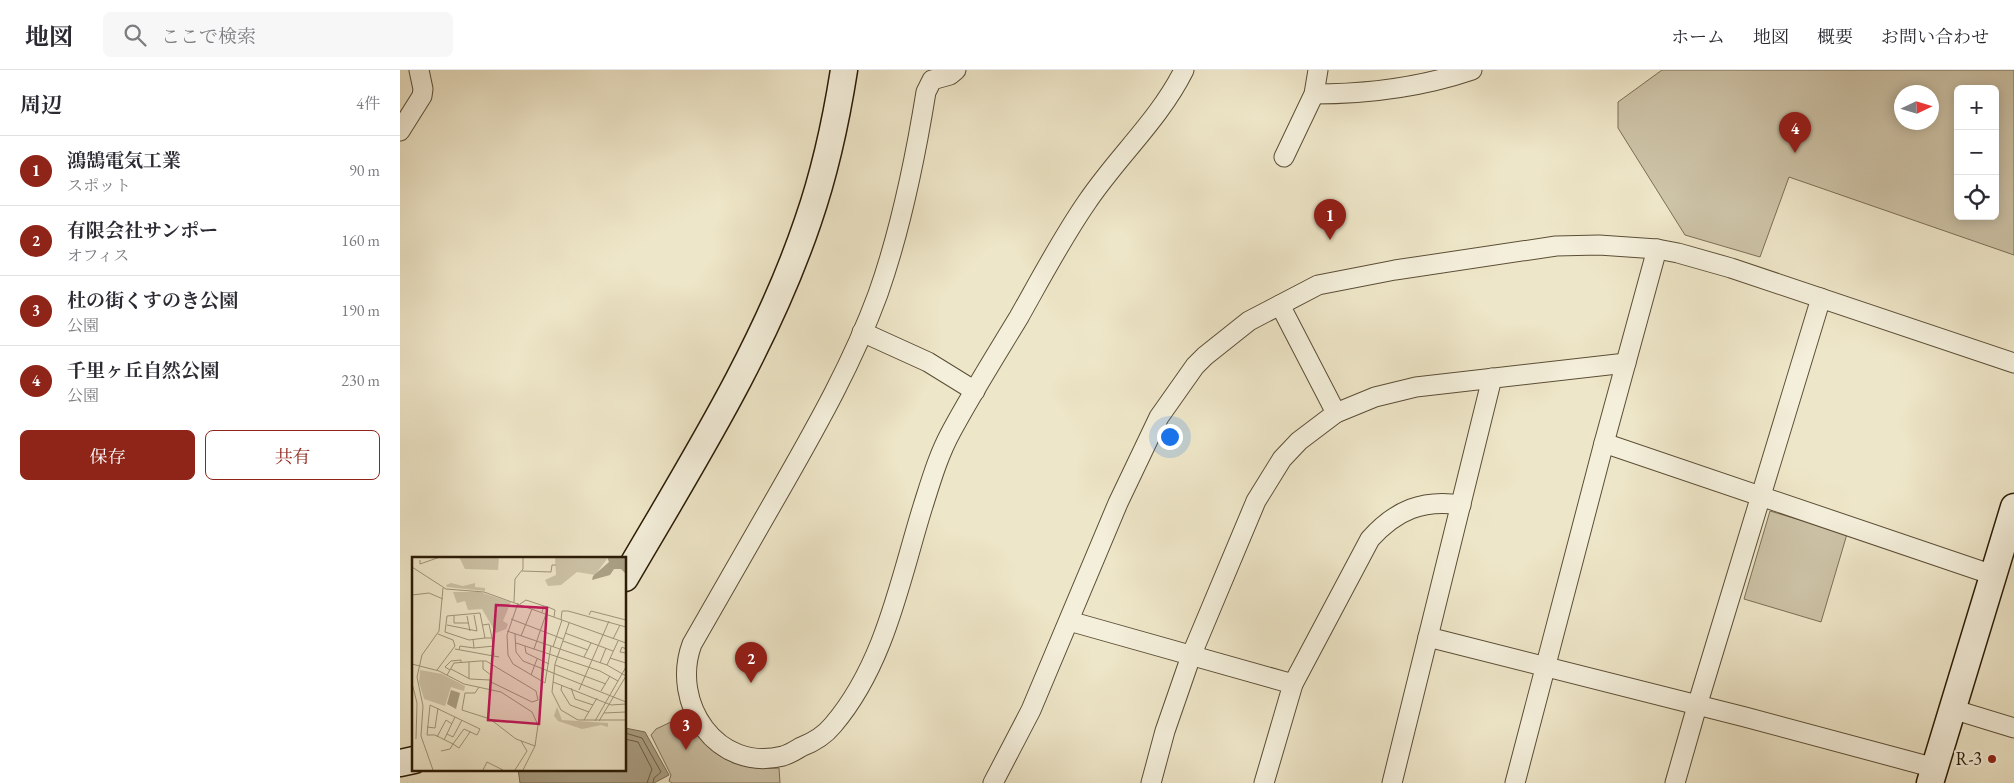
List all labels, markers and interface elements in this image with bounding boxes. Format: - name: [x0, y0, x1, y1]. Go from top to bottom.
- search box: [103, 12, 453, 57]
- text: 地図: [25, 21, 73, 52]
- icon: search: [121, 21, 149, 49]
- text: ここで検索: [161, 24, 256, 49]
- text: ホーム: [1671, 25, 1725, 48]
- text: 地図: [1753, 25, 1789, 48]
- text: 概要: [1817, 25, 1853, 48]
- text: お問い合わせ: [1881, 25, 1989, 48]
- north arrow: [1894, 85, 1939, 130]
- map controls: [1954, 85, 1999, 220]
- button: +: [1954, 85, 1999, 130]
- text: 周辺: [20, 91, 62, 118]
- text: 4件: [356, 93, 380, 114]
- pin: 4: [1779, 112, 1811, 153]
- button: −: [1954, 130, 1999, 175]
- text: 鴻鵠電気工業: [67, 148, 181, 173]
- text: 1: [32, 160, 40, 181]
- text: 90 m: [349, 160, 380, 181]
- text: スポット: [67, 175, 131, 196]
- button: locate: [1954, 175, 1999, 220]
- pin: 1: [1314, 199, 1346, 240]
- text: 有限会社サンポー: [67, 218, 218, 243]
- text: 2: [32, 230, 40, 251]
- text: 160 m: [341, 230, 380, 251]
- text: オフィス: [67, 245, 129, 266]
- text: 杜の街くすのき公園: [67, 288, 238, 313]
- text: 3: [32, 300, 40, 321]
- text: 190 m: [341, 300, 380, 321]
- text: 公園: [67, 315, 99, 336]
- text: 千里ヶ丘自然公園: [67, 358, 219, 383]
- text: 4: [32, 370, 40, 391]
- text: 230 m: [341, 370, 380, 391]
- text: 公園: [67, 385, 99, 406]
- your location: [1157, 424, 1183, 450]
- button: 保存: [20, 430, 195, 480]
- button: 共有: [205, 430, 380, 480]
- inset map: [412, 557, 626, 770]
- pin: 2: [735, 642, 767, 683]
- pin: 3: [670, 709, 702, 750]
- place label: R-3: [1956, 747, 1982, 770]
- marker: R-3: [1986, 753, 1998, 765]

